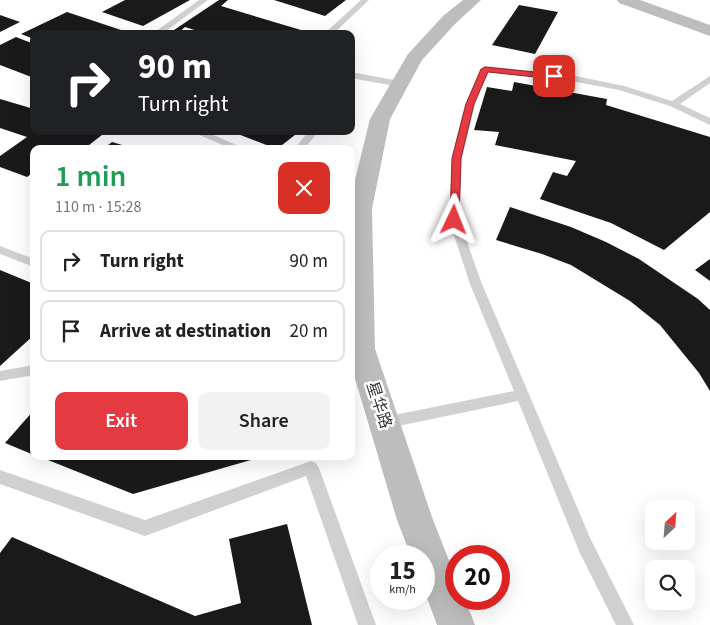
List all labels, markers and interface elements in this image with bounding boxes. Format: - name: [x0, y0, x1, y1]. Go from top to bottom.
- text: 90 m: [138, 42, 212, 92]
- icon: right: [55, 50, 120, 115]
- pin: [533, 55, 575, 97]
- icon: arrive: [540, 62, 568, 90]
- text: Turn right: [138, 88, 228, 120]
- text: 1 min: [55, 155, 126, 198]
- button: close: [278, 162, 330, 214]
- position arrow: [427, 193, 479, 245]
- text: 110 m · 15:28: [55, 196, 142, 218]
- icon: right: [57, 247, 85, 275]
- text: Turn right: [100, 248, 184, 275]
- text: 90 m: [290, 248, 328, 275]
- icon: arrive: [57, 317, 85, 345]
- text: Arrive at destination: [100, 318, 271, 345]
- text: 20 m: [290, 318, 328, 345]
- street label: 星华路: [361, 379, 397, 431]
- button: Exit: [55, 392, 188, 450]
- button: Share: [198, 392, 330, 450]
- north arrow: [645, 500, 695, 550]
- map controls: [645, 500, 695, 610]
- speed limit sign: 20: [445, 545, 510, 610]
- text: 15: [389, 553, 416, 589]
- button: search: [645, 560, 695, 610]
- text: km/h: [389, 581, 416, 598]

